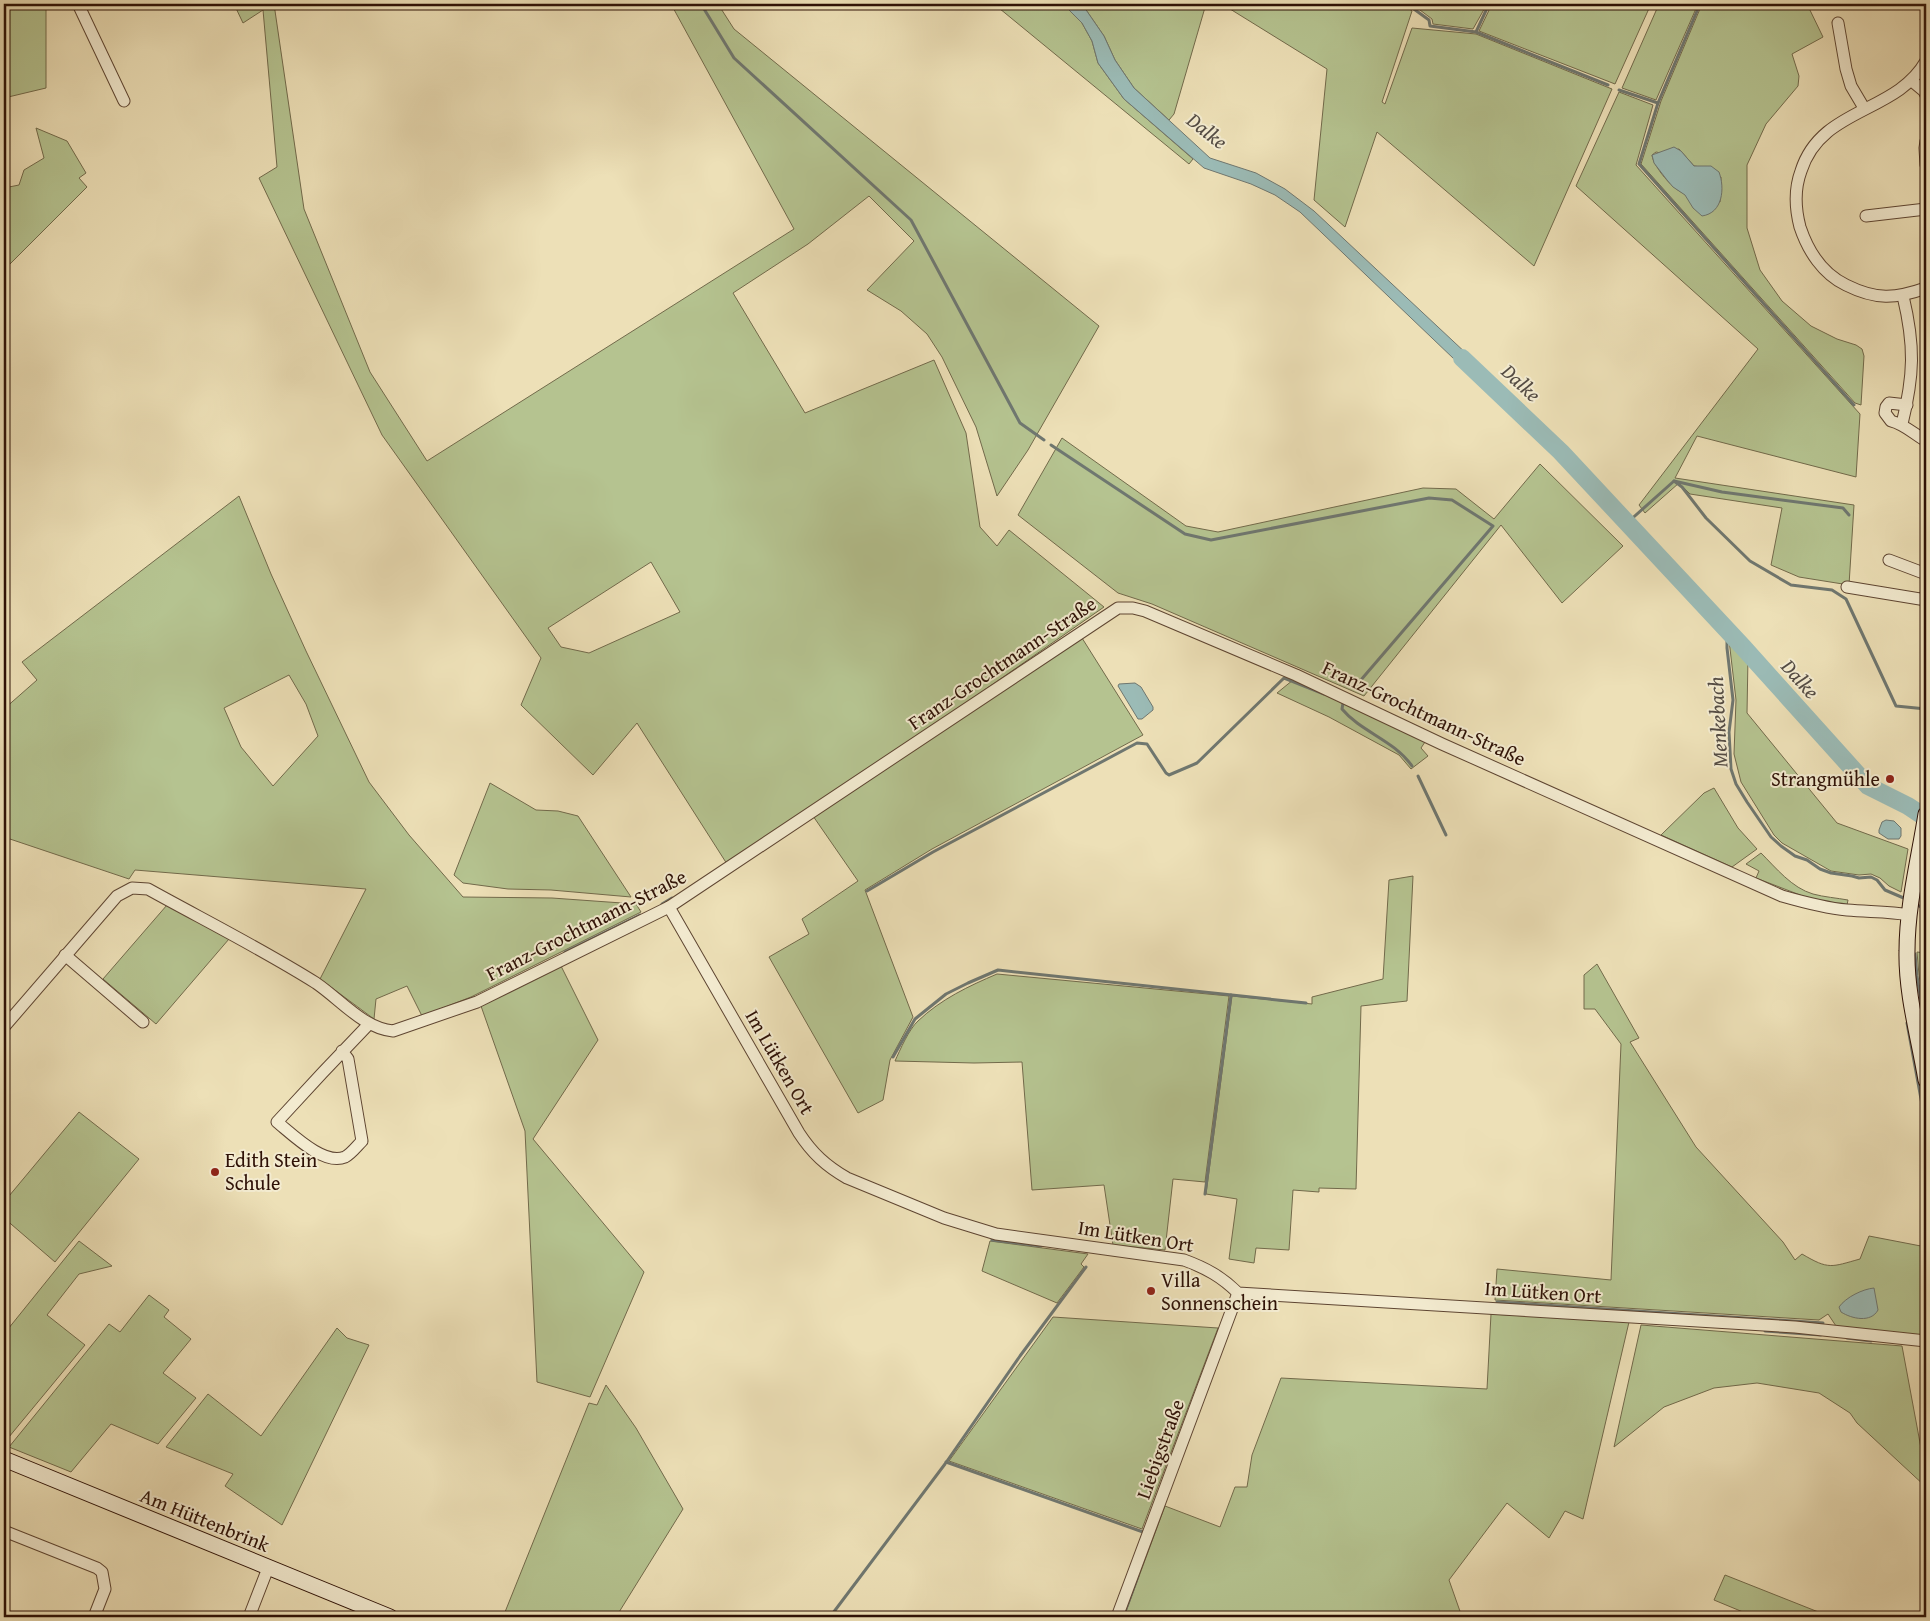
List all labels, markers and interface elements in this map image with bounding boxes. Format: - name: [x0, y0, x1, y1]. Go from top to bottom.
- water label: Dalke: [1179, 104, 1234, 157]
- water label: Dalke: [1494, 355, 1548, 409]
- street label: Franz-Grochtmann-Straße: [902, 589, 1102, 737]
- water label: Dalke: [1773, 651, 1827, 706]
- street label: Franz-Grochtmann-Straße: [1318, 653, 1531, 772]
- water label: Menkebach: [1700, 675, 1735, 768]
- place label: Strangmühle: [1771, 764, 1880, 793]
- marker: Strangmühle: [1884, 773, 1896, 785]
- street label: Franz-Grochtmann-Straße: [481, 861, 691, 988]
- street label: Im Lütken Ort: [739, 1004, 822, 1120]
- place label: Edith Stein Schule: [225, 1145, 317, 1197]
- marker: Edith Stein Schule: [209, 1166, 221, 1178]
- street label: Im Lütken Ort: [1076, 1212, 1196, 1259]
- place label: Villa Sonnenschein: [1161, 1265, 1278, 1317]
- street label: Im Lütken Ort: [1484, 1273, 1602, 1310]
- marker: Villa Sonnenschein: [1145, 1285, 1157, 1297]
- street label: Liebigstraße: [1128, 1395, 1191, 1503]
- street label: Am Hüttenbrink: [136, 1480, 275, 1559]

